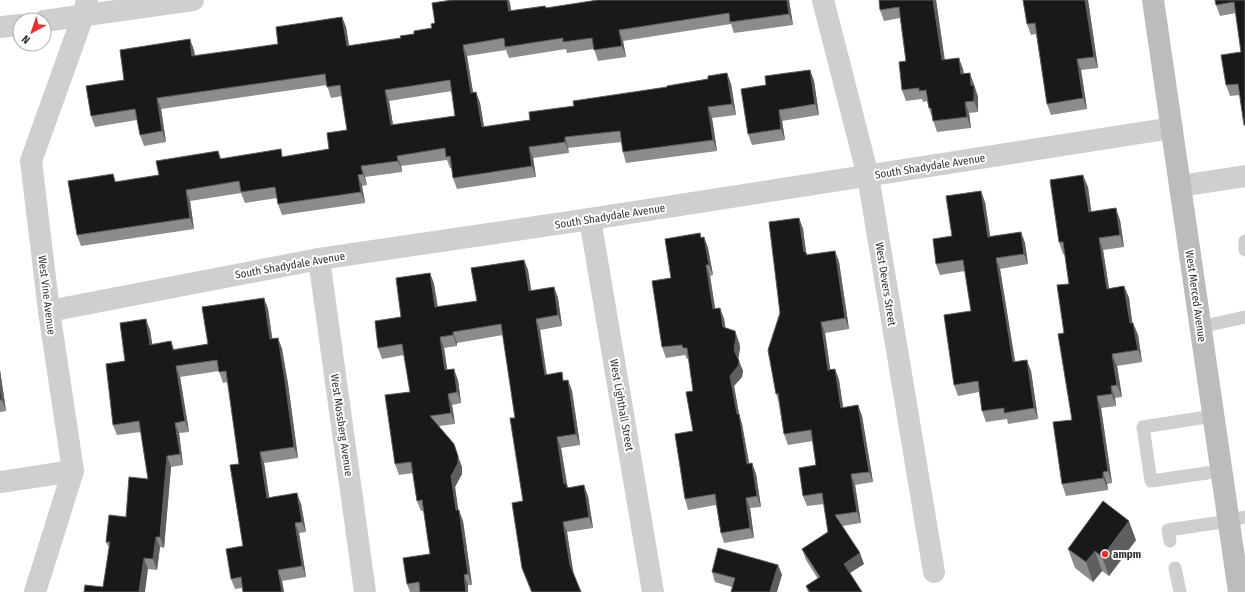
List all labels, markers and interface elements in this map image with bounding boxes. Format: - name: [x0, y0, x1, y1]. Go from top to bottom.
- north arrow: [12, 12, 52, 52]
- text: N: [19, 32, 33, 46]
- street label: South Shadydale Avenue: [874, 151, 986, 182]
- street label: South Shadydale Avenue: [554, 201, 666, 232]
- street label: West Devers Street: [872, 241, 899, 327]
- street label: South Shadydale Avenue: [234, 249, 346, 282]
- street label: West Merced Avenue: [1183, 249, 1208, 343]
- street label: West Vine Avenue: [35, 255, 58, 335]
- street label: West Lighthall Street: [607, 358, 636, 452]
- street label: West Mossberg Avenue: [328, 373, 355, 477]
- place label: ampm: [1113, 548, 1141, 561]
- marker: ampm: [1100, 549, 1110, 559]

